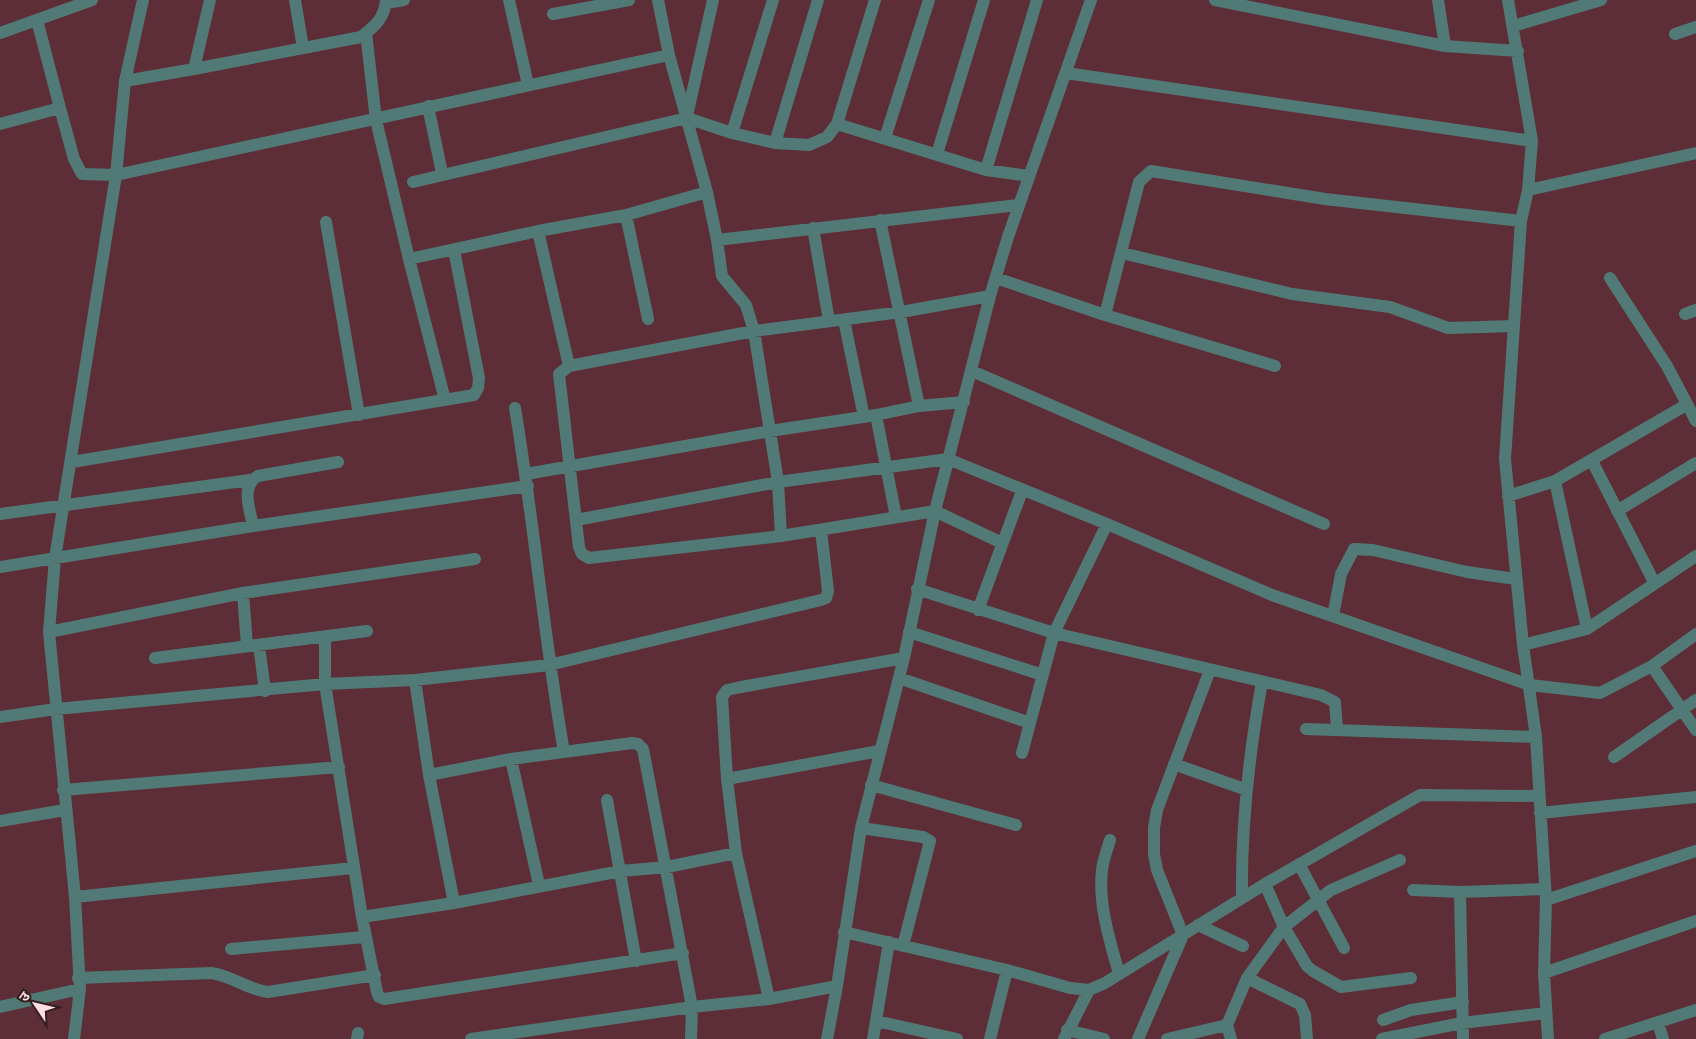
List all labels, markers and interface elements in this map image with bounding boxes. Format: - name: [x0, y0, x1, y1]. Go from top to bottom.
- north arrow: [10, 979, 60, 1029]
- text: उ: [15, 987, 35, 1005]

